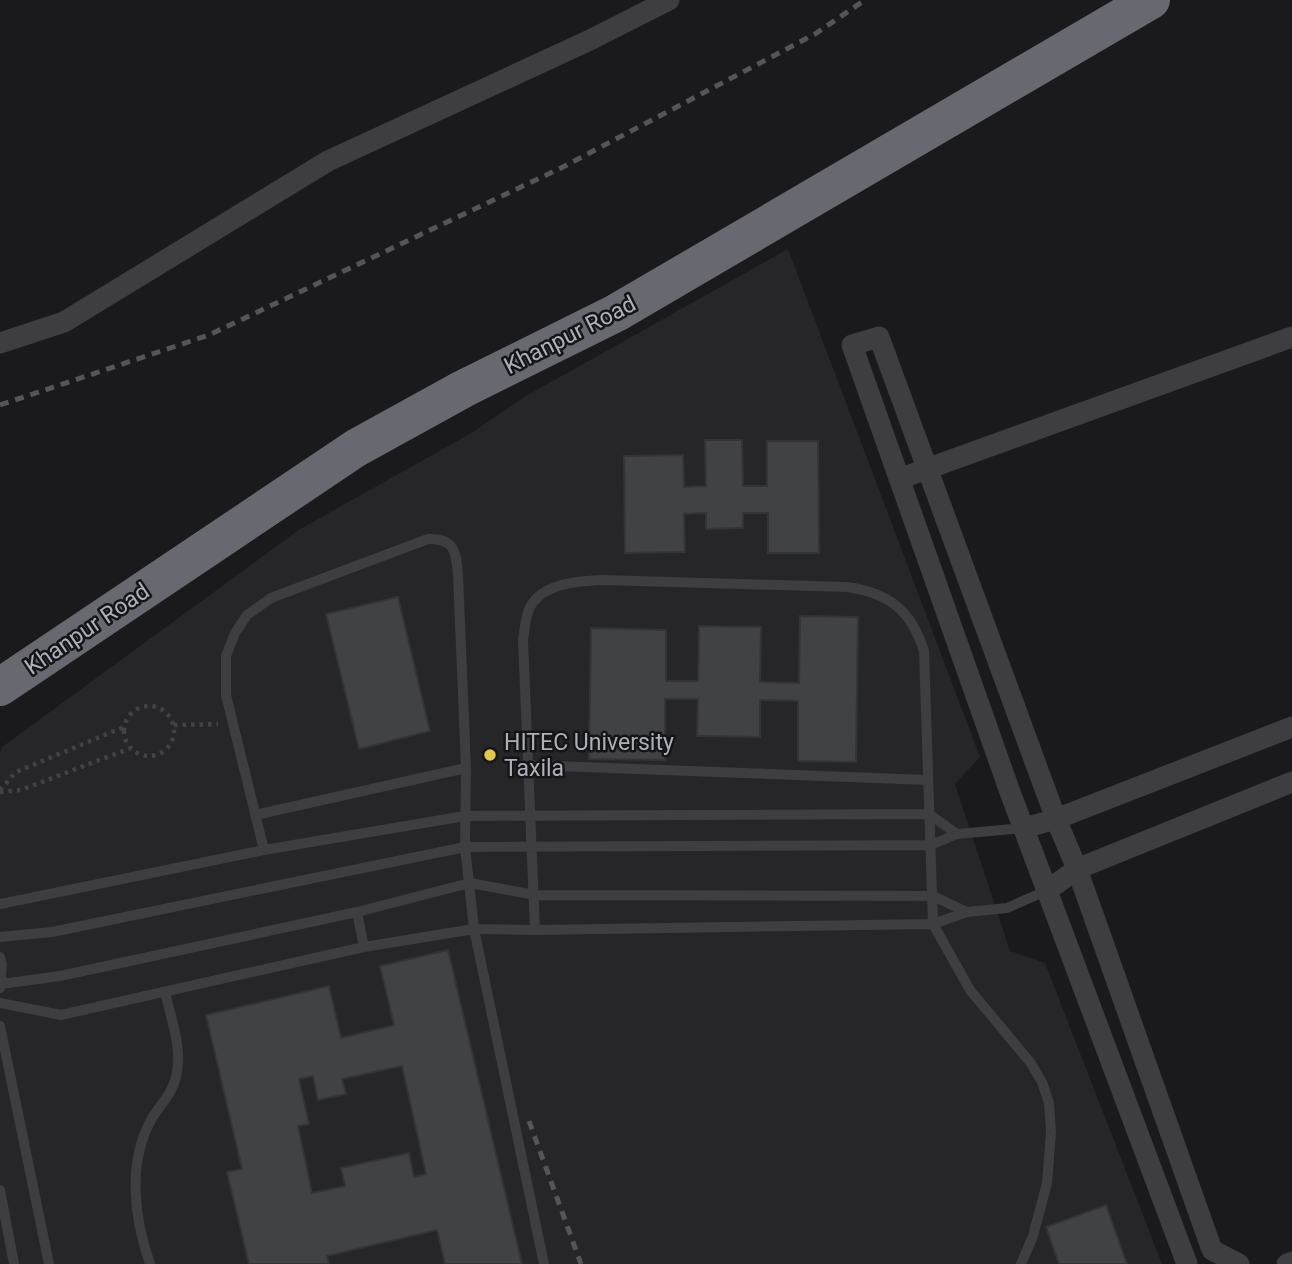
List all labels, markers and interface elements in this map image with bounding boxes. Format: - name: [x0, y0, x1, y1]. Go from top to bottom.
- street label: Khanpur Road: [500, 290, 640, 380]
- street label: Khanpur Road: [20, 577, 154, 681]
- place label: HITEC University Taxila: [504, 729, 674, 782]
- marker: HITEC University Taxila: [482, 747, 498, 763]

